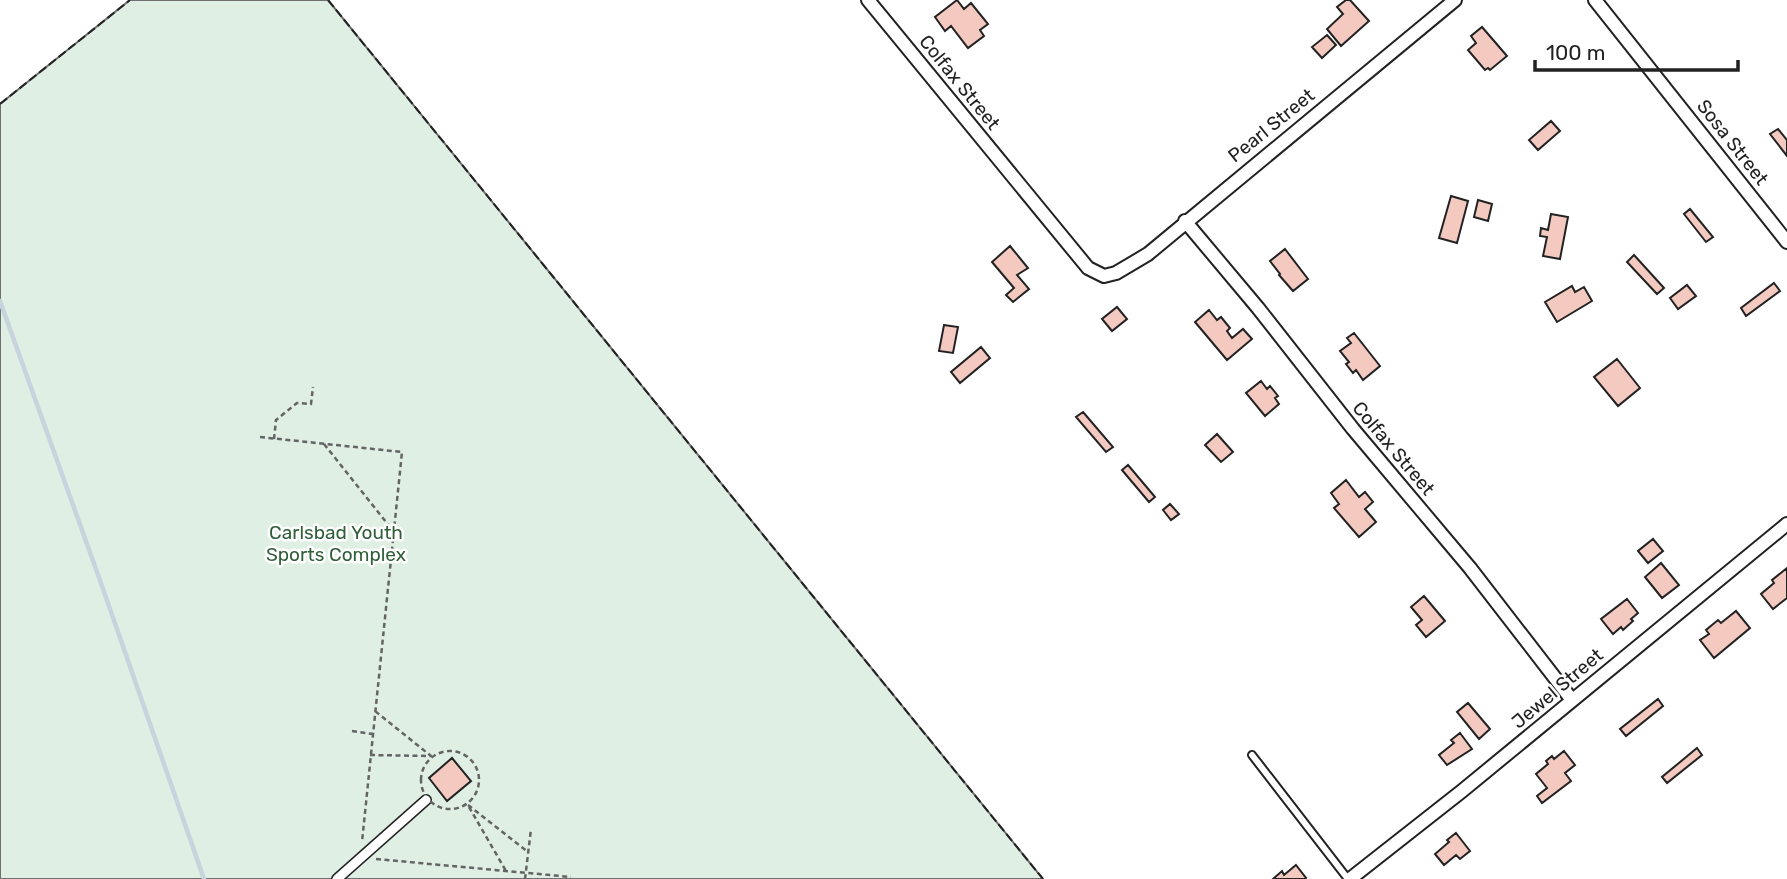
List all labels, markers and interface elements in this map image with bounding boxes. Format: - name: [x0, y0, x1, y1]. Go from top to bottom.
- scale bar: [1535, 28, 1738, 72]
- street label: Colfax Street: [914, 30, 1005, 135]
- text: 100 m: [1546, 40, 1605, 65]
- street label: Pearl Street: [1223, 83, 1320, 167]
- street label: Sosa Street: [1692, 95, 1774, 190]
- street label: Colfax Street: [1348, 397, 1440, 500]
- park label: Carlsbad Youth Sports Complex: [266, 521, 406, 566]
- street label: Jewel Street: [1507, 643, 1608, 733]

